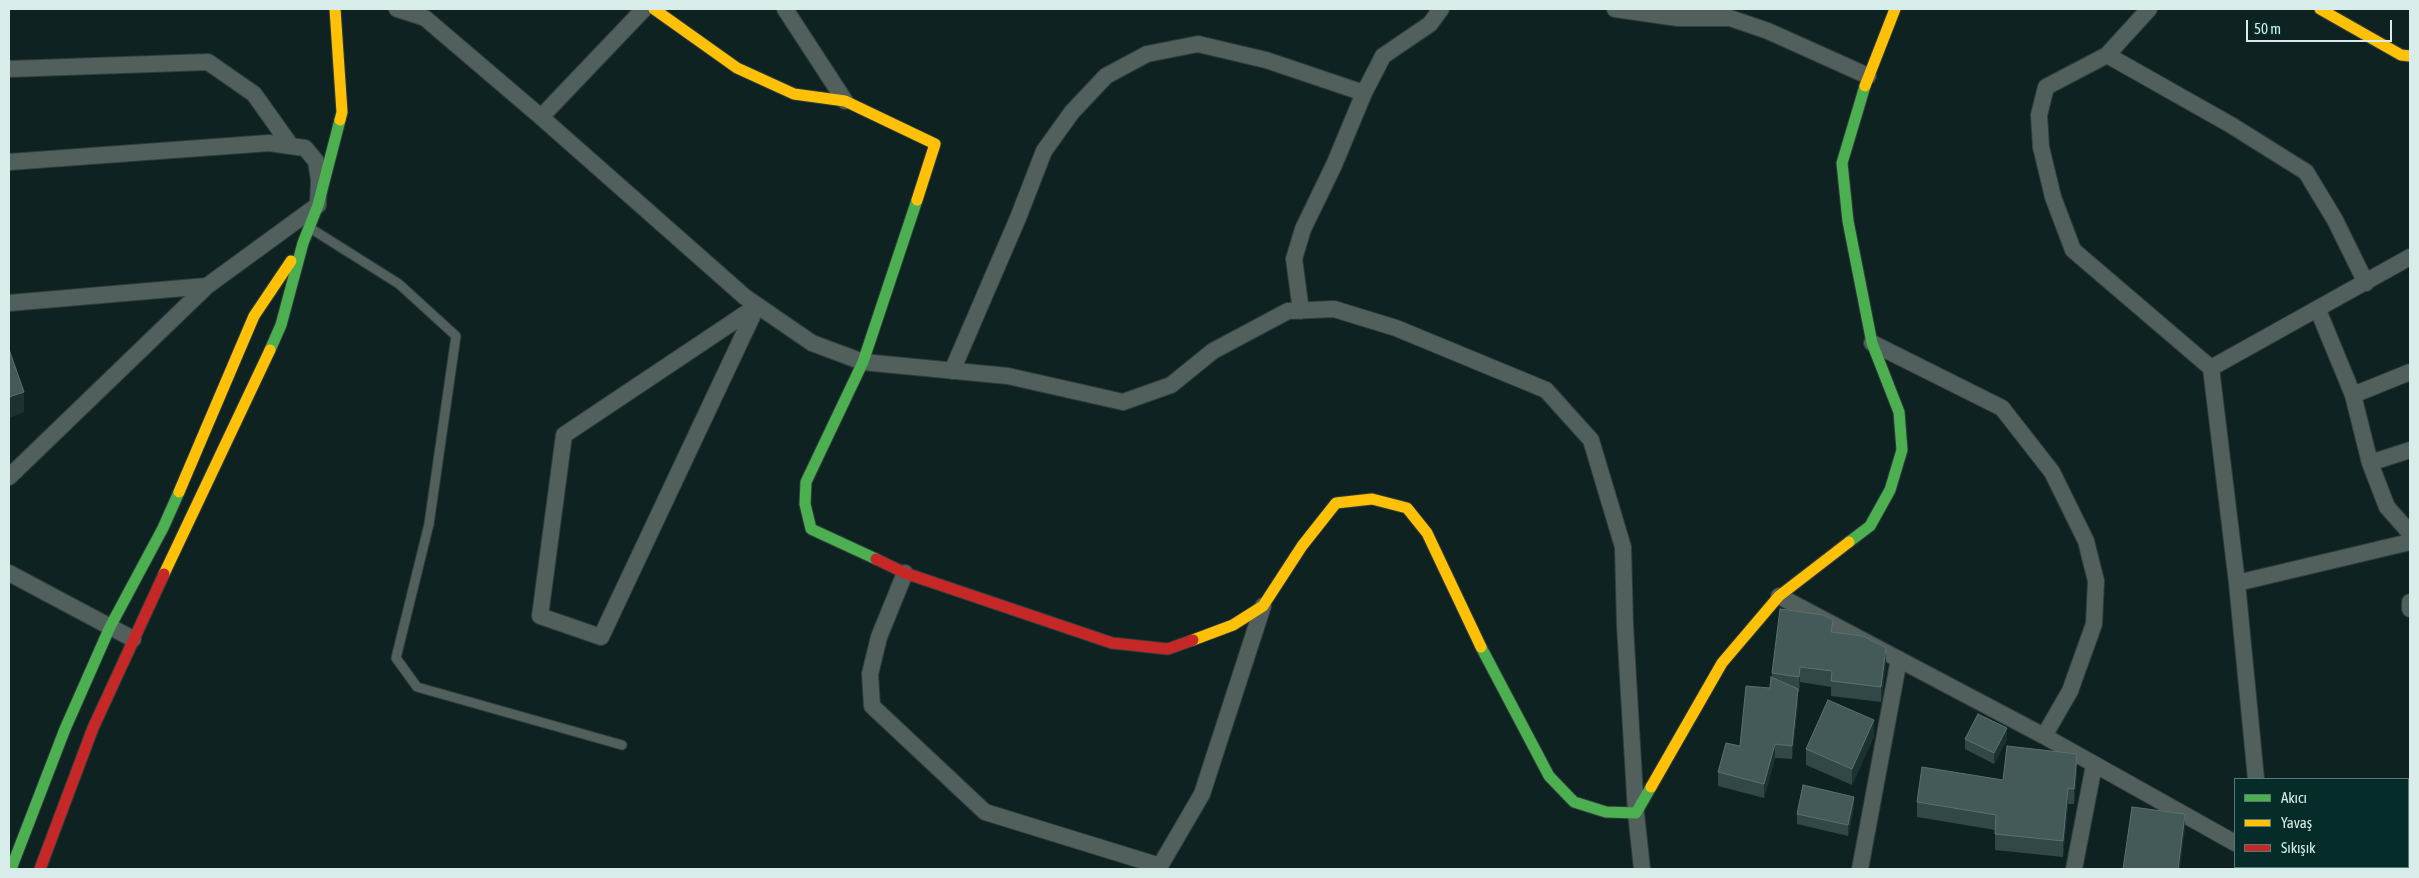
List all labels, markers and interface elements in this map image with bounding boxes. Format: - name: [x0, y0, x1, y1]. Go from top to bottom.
- scale bar: [2249, 10, 2395, 42]
- text: 50 m: [2254, 20, 2281, 37]
- legend: [2234, 778, 2409, 868]
- text: Akıcı: [2281, 789, 2307, 806]
- text: Yavaş: [2281, 814, 2312, 831]
- text: Sıkışık: [2281, 839, 2316, 856]

